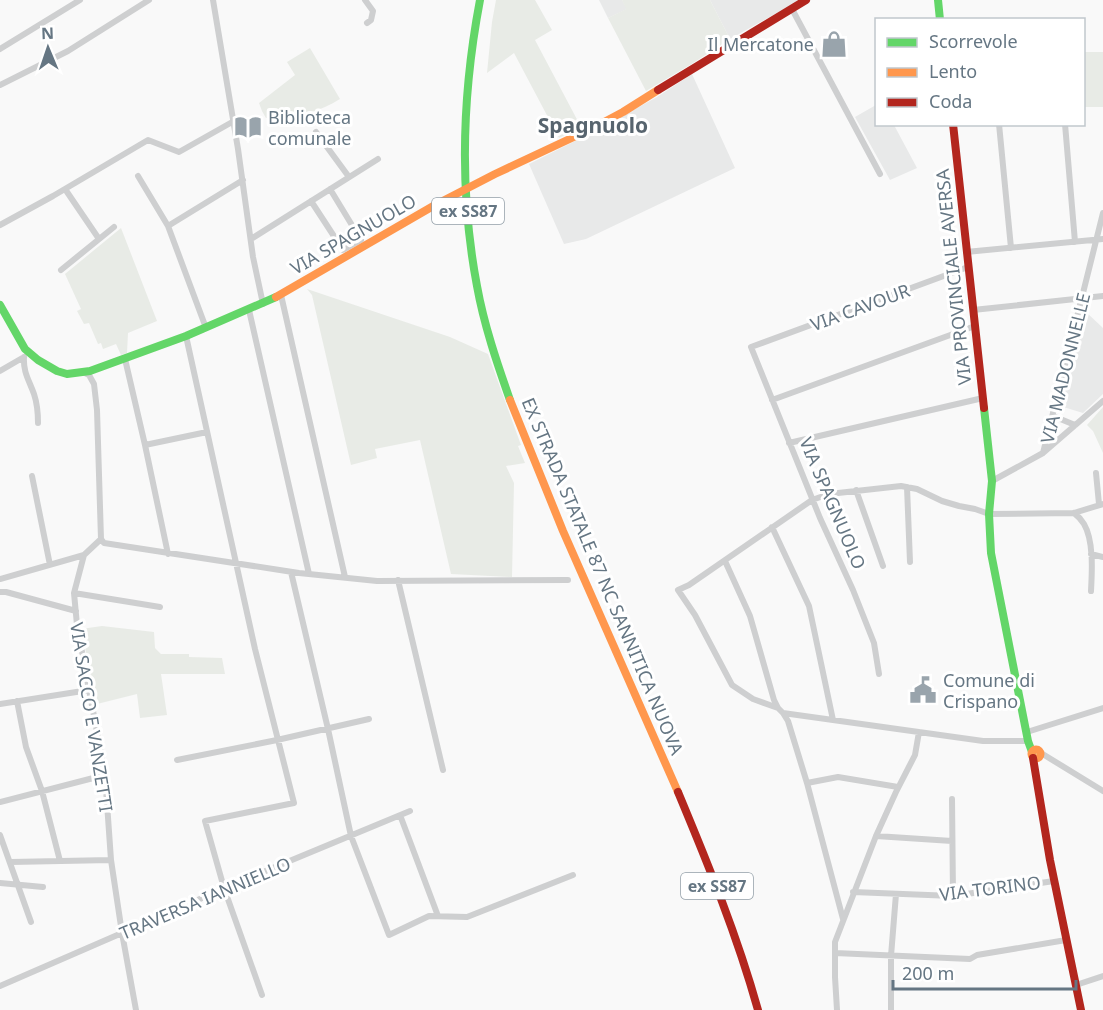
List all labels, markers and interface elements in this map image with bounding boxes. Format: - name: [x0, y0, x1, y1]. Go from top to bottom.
- north arrow: [18, 18, 78, 78]
- legend: [875, 18, 1085, 126]
- text: N: [41, 22, 54, 44]
- shop icon: Il Mercatone: [819, 29, 849, 59]
- text: Scorrevole: [929, 29, 1018, 53]
- place label: Il Mercatone: [708, 32, 814, 56]
- text: Lento: [929, 59, 977, 83]
- text: Coda: [929, 89, 972, 113]
- place label: Biblioteca comunale: [268, 105, 352, 150]
- district label: Spagnuolo: [538, 111, 648, 139]
- library icon: Biblioteca comunale: [233, 112, 263, 142]
- street label: VIA PROVINCIALE AVERSA: [930, 167, 976, 386]
- street label: VIA SPAGNUOLO: [286, 188, 420, 280]
- road number: ex SS87: [432, 198, 504, 224]
- street label: VIA CAVOUR: [807, 278, 913, 336]
- street label: VIA MADONNELLE: [1035, 290, 1095, 446]
- street label: EX STRADA STATALE 87 NC SANNITICA NUOVA: [517, 394, 690, 759]
- street label: VIA SPAGNUOLO: [794, 433, 872, 573]
- street label: VIA SACCO E VANZETTI: [65, 620, 119, 814]
- place label: Comune di Crispano: [943, 668, 1035, 713]
- public building icon: Comune di Crispano: [908, 675, 938, 705]
- street label: TRAVERSA IANNIELLO: [116, 851, 294, 945]
- street label: VIA TORINO: [938, 870, 1042, 906]
- road number: ex SS87: [681, 873, 753, 899]
- scale bar: [893, 953, 1076, 991]
- text: 200 m: [902, 961, 954, 985]

